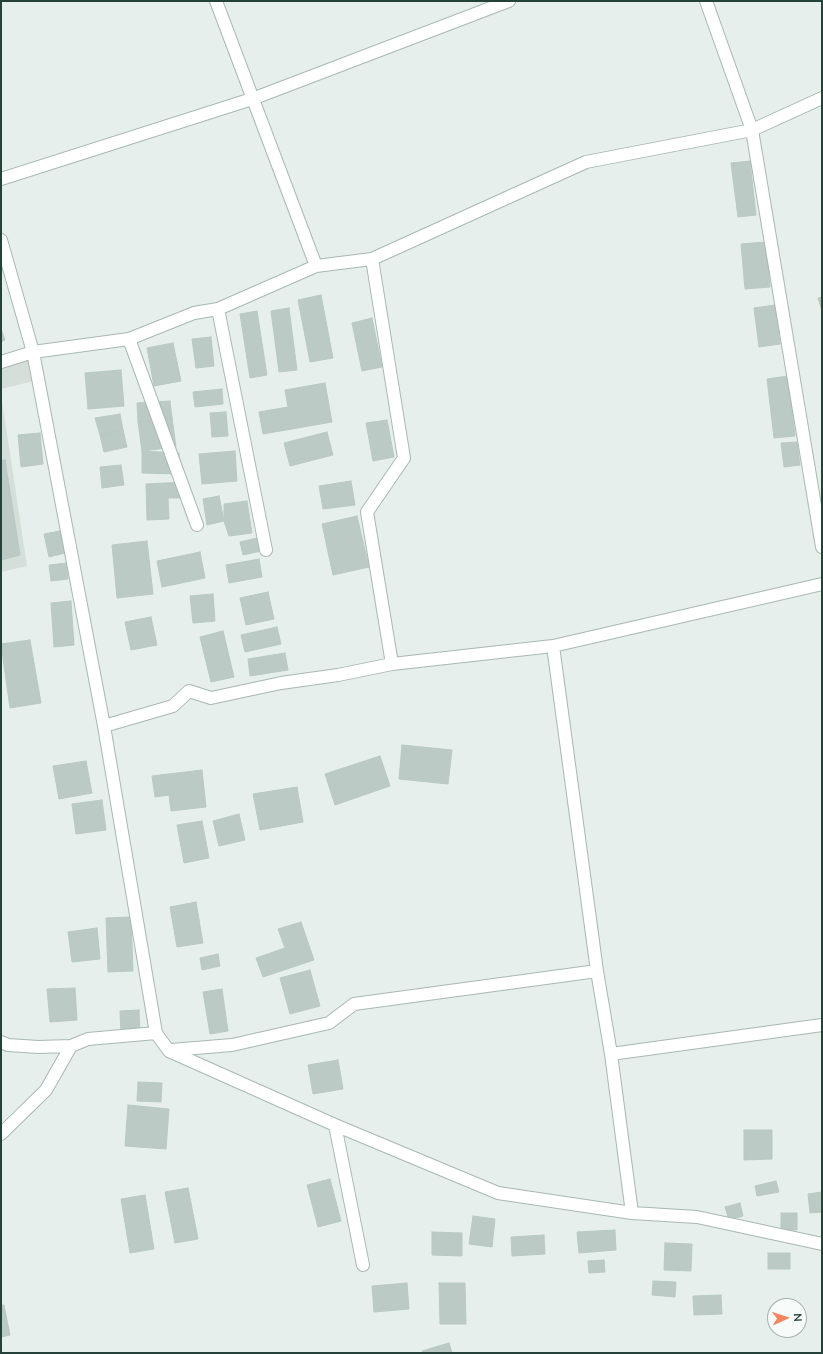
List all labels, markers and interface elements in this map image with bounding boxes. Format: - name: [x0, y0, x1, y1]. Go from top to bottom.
- north arrow: [767, 1298, 807, 1338]
- text: N: [791, 1313, 805, 1322]

